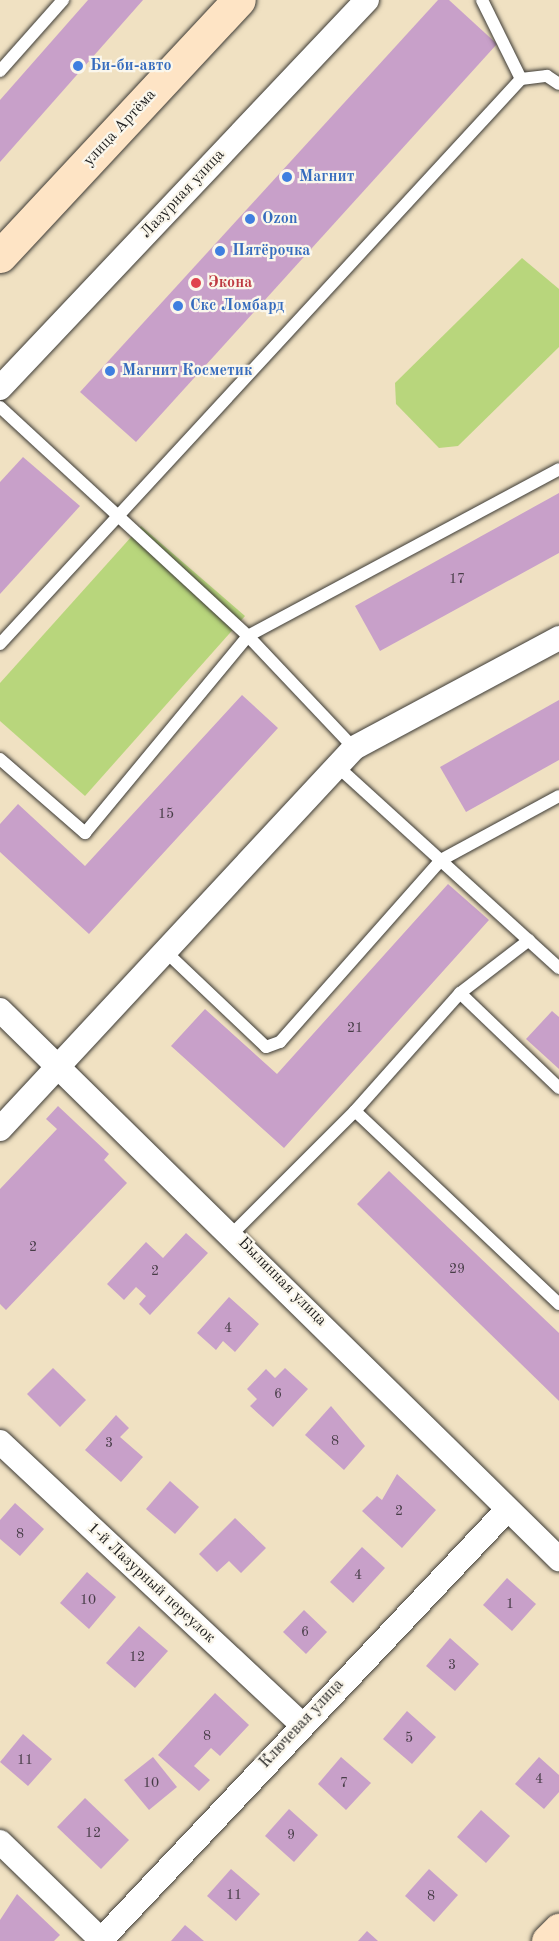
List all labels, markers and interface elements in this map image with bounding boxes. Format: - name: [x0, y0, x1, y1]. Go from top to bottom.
- place label: Би-би-авто: [90, 56, 172, 76]
- marker: Би-би-авто: [71, 59, 85, 73]
- street label: улица Артёма: [80, 86, 160, 170]
- street label: Лазурная улица: [137, 146, 229, 242]
- place label: Магнит: [299, 167, 354, 187]
- marker: Магнит: [280, 170, 294, 184]
- place label: Ozon: [262, 209, 298, 229]
- marker: Ozon: [243, 212, 257, 226]
- place label: Пятёрочка: [232, 241, 310, 261]
- marker: Пятёрочка: [213, 244, 227, 258]
- place label: Экона: [208, 273, 252, 293]
- marker: Экона: [189, 276, 203, 290]
- place label: Скс Ломбард: [190, 296, 284, 316]
- marker: Скс Ломбард: [171, 299, 185, 313]
- place label: Магнит Косметик: [122, 361, 252, 381]
- marker: Магнит Косметик: [103, 364, 117, 378]
- house number: 17: [449, 571, 465, 587]
- house number: 15: [158, 806, 174, 822]
- house number: 21: [347, 1020, 363, 1036]
- street label: Былинная улица: [234, 1234, 330, 1330]
- house number: 2: [29, 1239, 37, 1255]
- house number: 29: [449, 1261, 465, 1277]
- house number: 2: [151, 1263, 159, 1279]
- house number: 4: [224, 1320, 232, 1336]
- house number: 6: [274, 1386, 282, 1402]
- house number: 8: [331, 1433, 339, 1449]
- house number: 3: [105, 1435, 113, 1451]
- house number: 2: [395, 1503, 403, 1519]
- street label: 1-й Лазурный переулок: [83, 1519, 219, 1647]
- house number: 8: [16, 1526, 24, 1542]
- house number: 4: [354, 1567, 362, 1583]
- house number: 10: [80, 1592, 96, 1608]
- house number: 1: [506, 1596, 514, 1612]
- house number: 6: [301, 1624, 309, 1640]
- house number: 12: [129, 1649, 145, 1665]
- house number: 3: [448, 1657, 456, 1673]
- street label: Ключевая улица: [256, 1675, 348, 1773]
- house number: 8: [203, 1728, 211, 1744]
- house number: 5: [405, 1730, 413, 1746]
- house number: 11: [17, 1752, 33, 1768]
- house number: 4: [535, 1771, 543, 1787]
- house number: 10: [143, 1775, 159, 1791]
- house number: 7: [340, 1775, 348, 1791]
- house number: 12: [85, 1825, 101, 1841]
- house number: 9: [287, 1827, 295, 1843]
- house number: 11: [226, 1887, 242, 1903]
- house number: 8: [427, 1888, 435, 1904]

